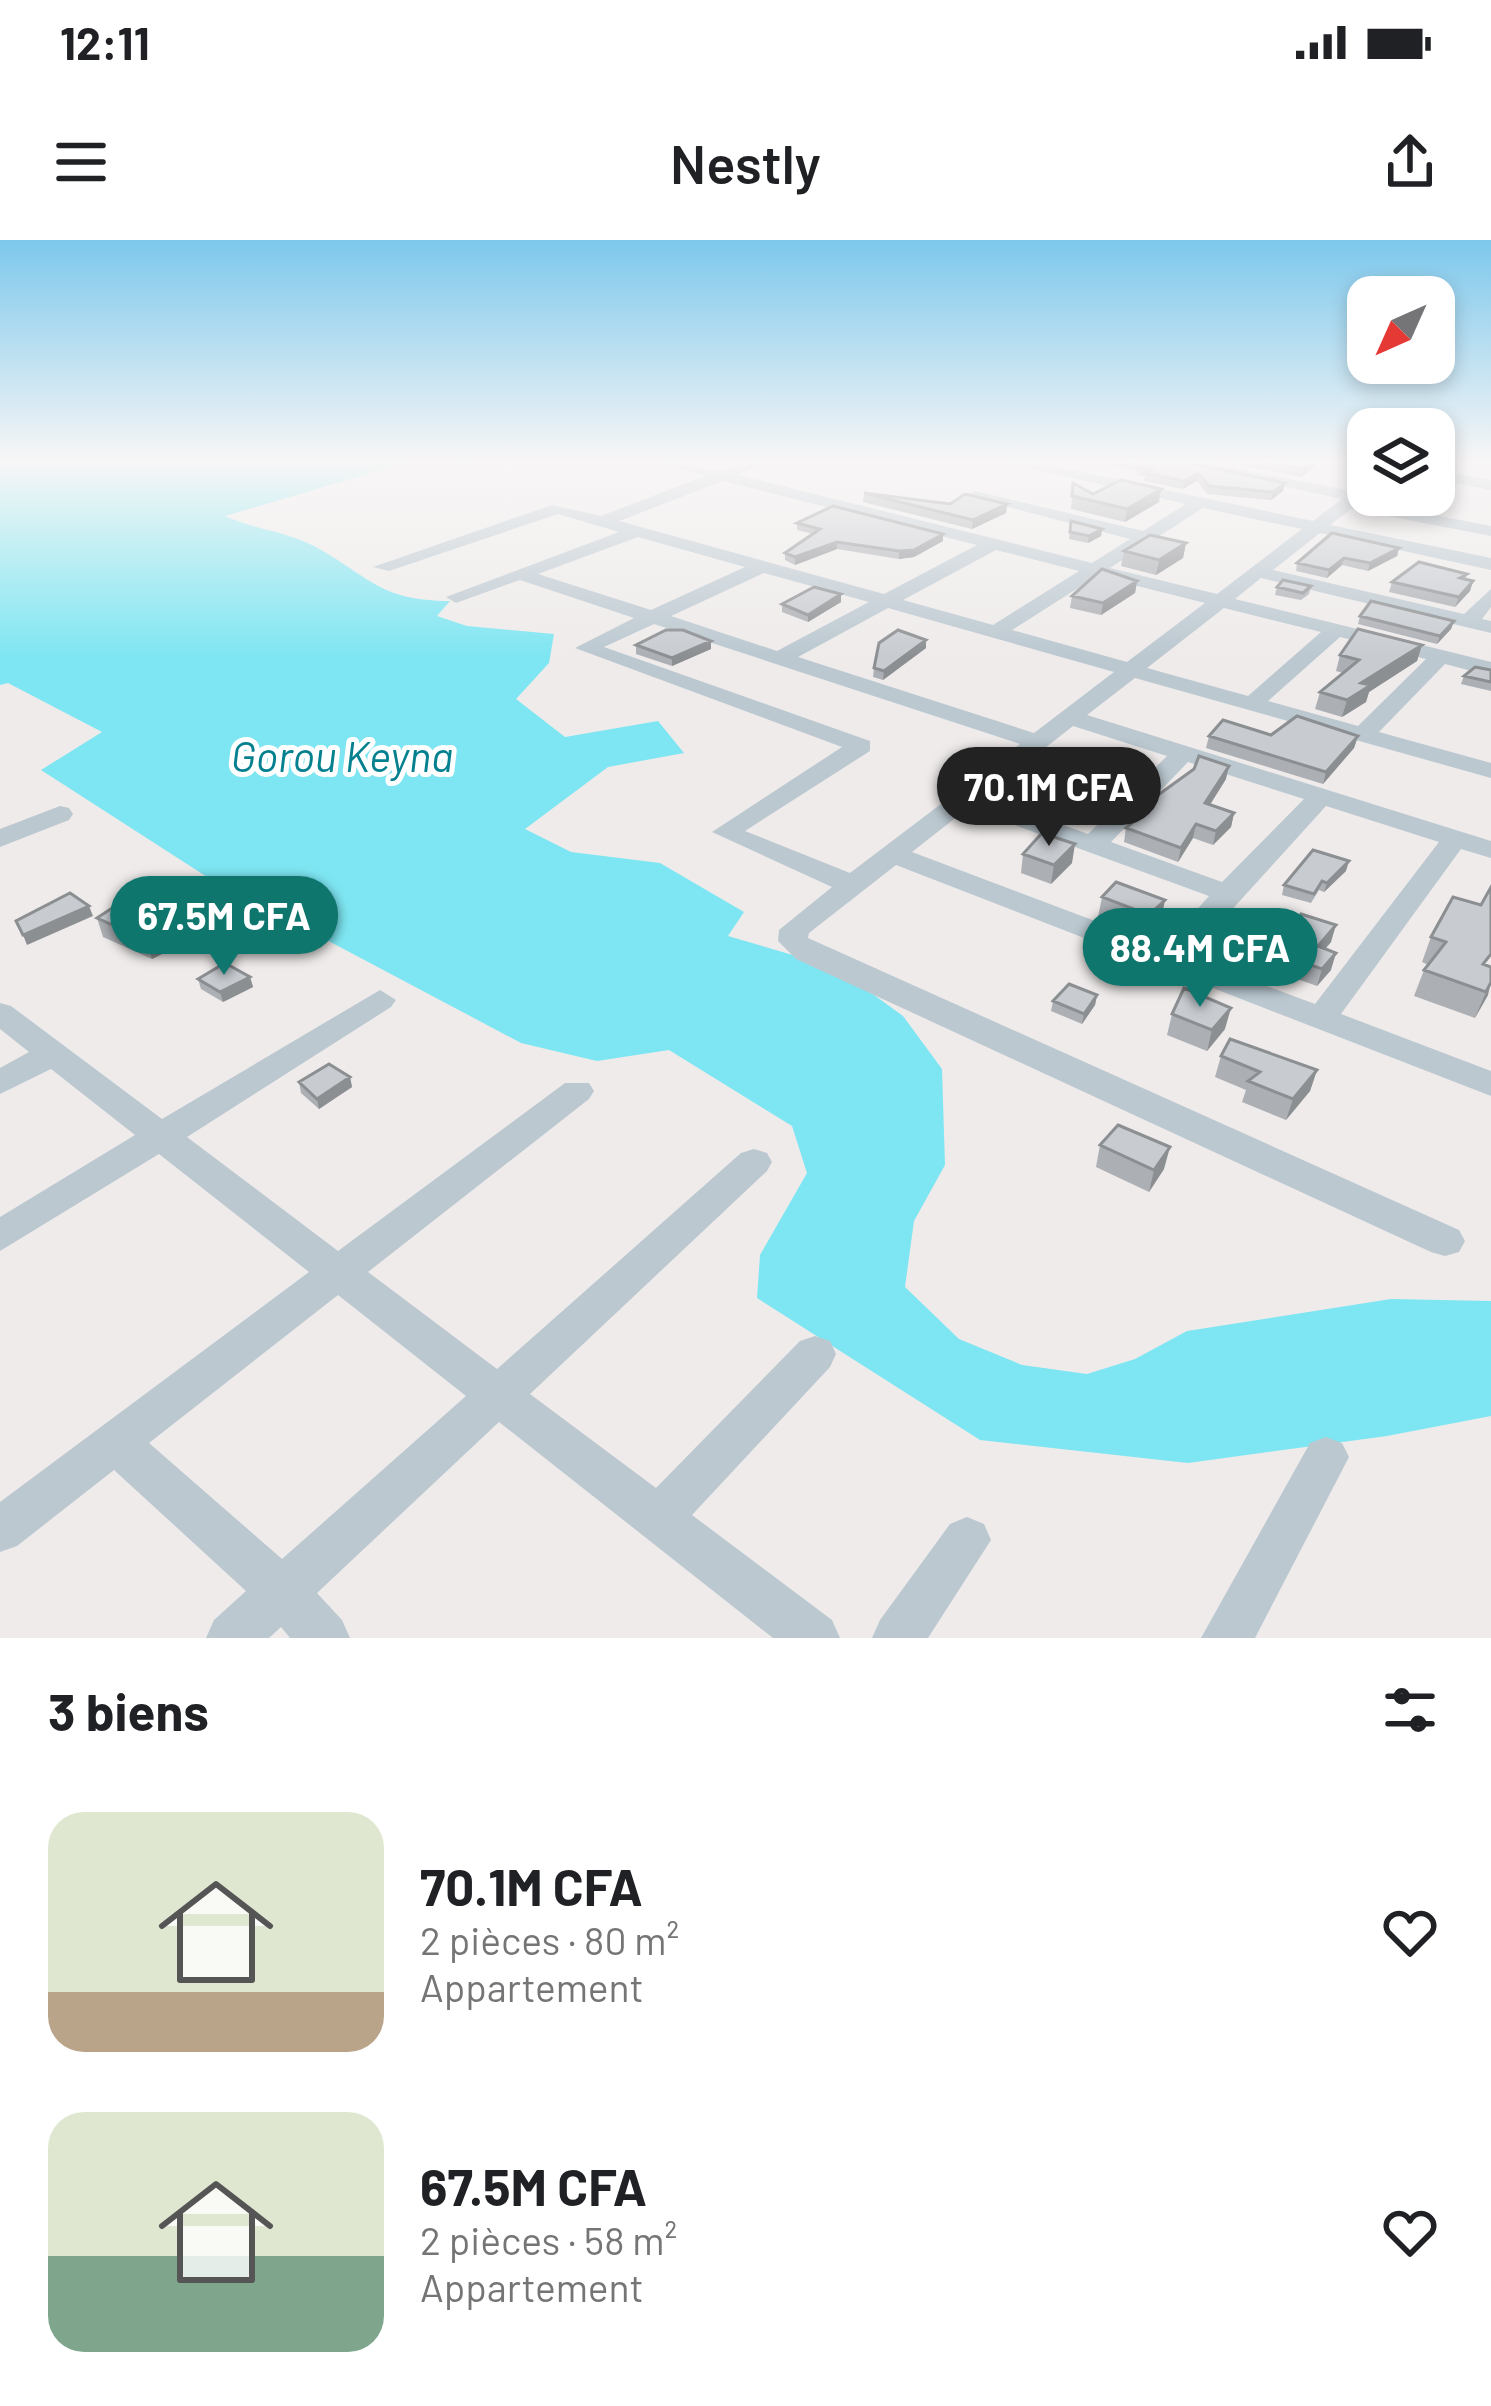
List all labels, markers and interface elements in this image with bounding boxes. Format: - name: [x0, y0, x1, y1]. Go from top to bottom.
- text: 12:11: [60, 15, 150, 69]
- icon: menu: [48, 129, 114, 195]
- icon: share: [1377, 129, 1443, 195]
- text: Nestly: [670, 130, 821, 195]
- north arrow: [1347, 276, 1455, 384]
- map controls: [1347, 276, 1455, 516]
- button: layers: [1347, 408, 1455, 516]
- water label: Gorou Keyna: [231, 730, 453, 781]
- pin: 70.1M CFA: [912, 747, 1186, 849]
- text: 70.1M CFA: [964, 762, 1134, 809]
- pin: 67.5M CFA: [87, 876, 361, 978]
- text: 67.5M CFA: [137, 891, 311, 938]
- pin: 88.4M CFA: [1063, 908, 1337, 1010]
- text: 88.4M CFA: [1110, 923, 1290, 970]
- icon: filters: [1377, 1677, 1443, 1743]
- text: 3 biens: [48, 1680, 209, 1741]
- text: 70.1M CFA: [420, 1855, 643, 1916]
- icon: home: [144, 1860, 288, 2004]
- icon: heart: [1377, 1899, 1443, 1965]
- text: 2 pièces · 80 m²: [420, 1916, 679, 1963]
- text: Appartement: [420, 1963, 644, 2010]
- text: 67.5M CFA: [420, 2155, 647, 2216]
- icon: home: [144, 2160, 288, 2304]
- icon: heart: [1377, 2199, 1443, 2265]
- text: 2 pièces · 58 m²: [420, 2216, 677, 2263]
- text: Appartement: [420, 2263, 644, 2310]

